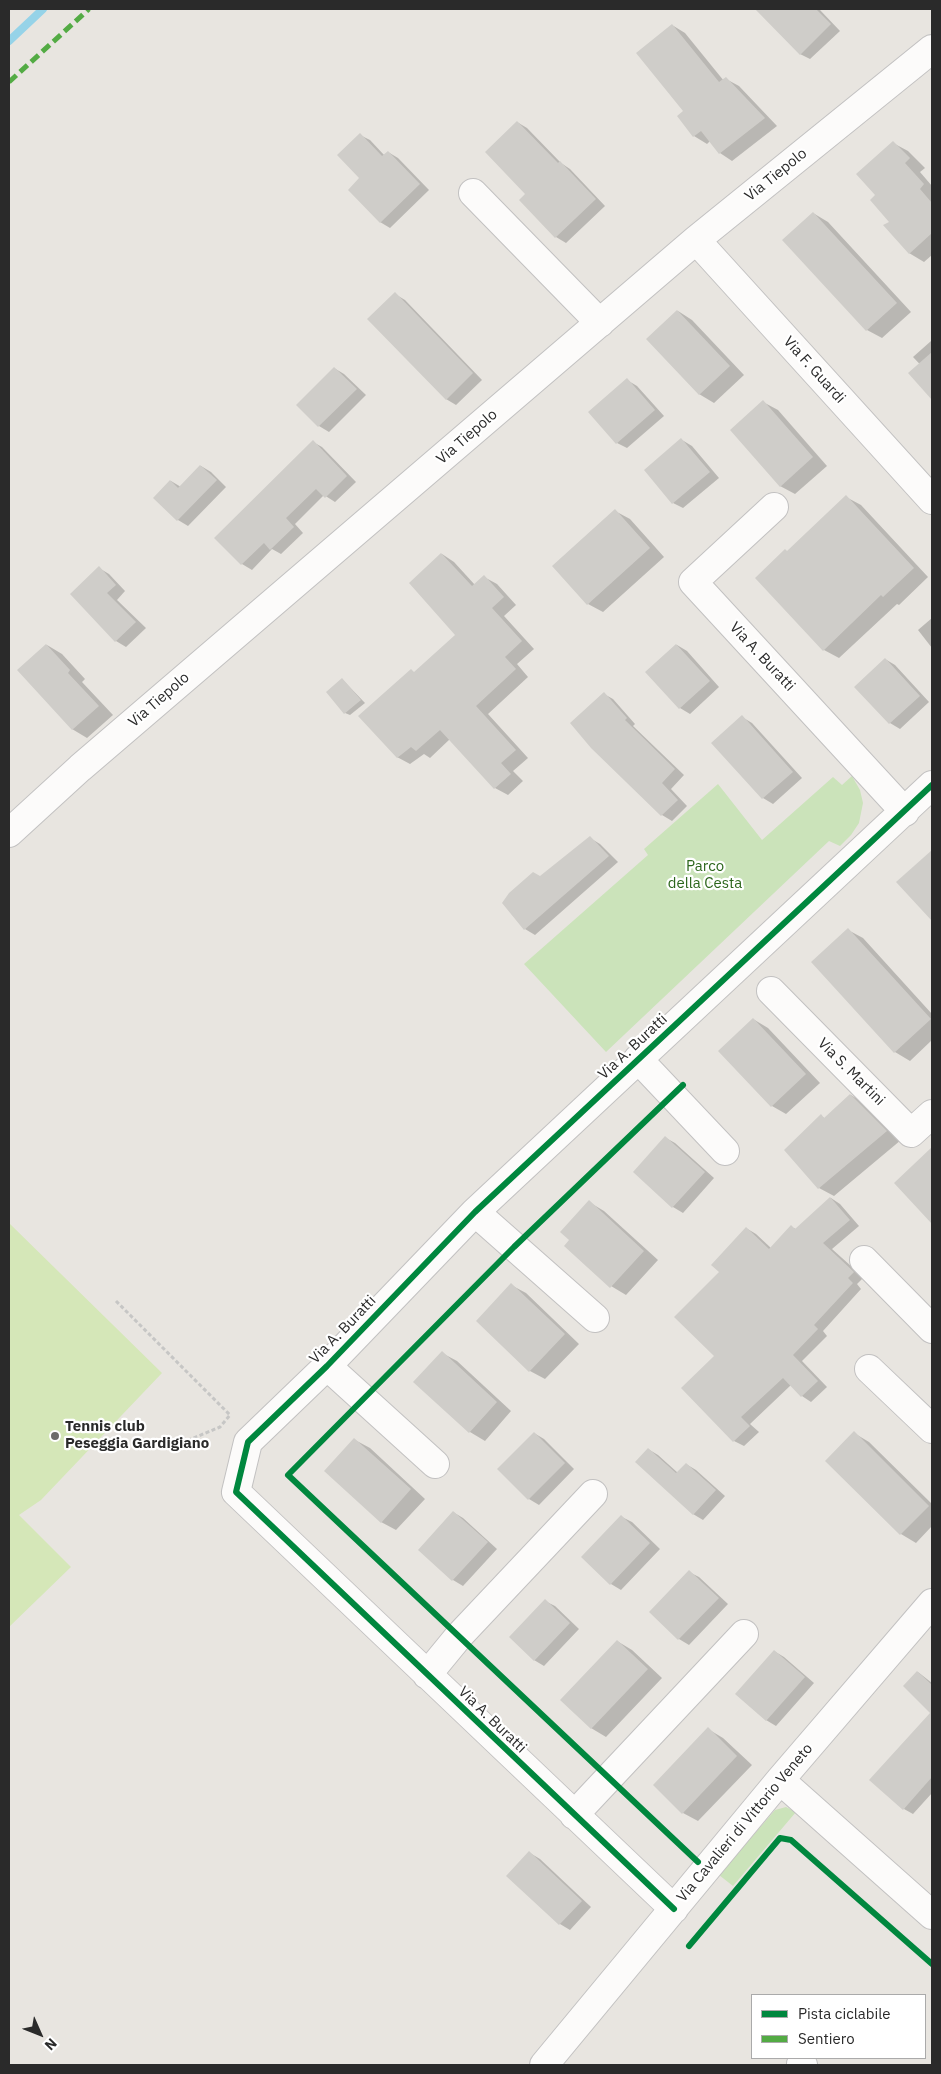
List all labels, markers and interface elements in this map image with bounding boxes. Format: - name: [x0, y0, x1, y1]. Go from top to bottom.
- street label: Via Tiepolo: [741, 145, 811, 205]
- street label: Via F. Guardi: [779, 333, 849, 407]
- street label: Via Tiepolo: [433, 406, 501, 468]
- street label: Via A. Buratti: [725, 619, 799, 695]
- street label: Via Tiepolo: [125, 669, 193, 731]
- park label: Parco della Cesta: [668, 858, 742, 893]
- street label: Via A. Buratti: [595, 1010, 671, 1084]
- street label: Via S. Martini: [814, 1035, 888, 1109]
- street label: Via A. Buratti: [306, 1292, 380, 1368]
- place label: Tennis club Peseggia Gardigiano: [65, 1418, 209, 1453]
- marker: Tennis club Peseggia Gardigiano: [49, 1430, 61, 1442]
- street label: Via A. Buratti: [454, 1683, 530, 1757]
- street label: Via Cavalieri di Vittorio Veneto: [673, 1740, 817, 1906]
- legend: [751, 1994, 926, 2059]
- text: Pista ciclabile: [798, 2004, 891, 2023]
- north arrow: [15, 2009, 65, 2059]
- text: Sentiero: [798, 2029, 855, 2048]
- text: N: [41, 2035, 61, 2054]

